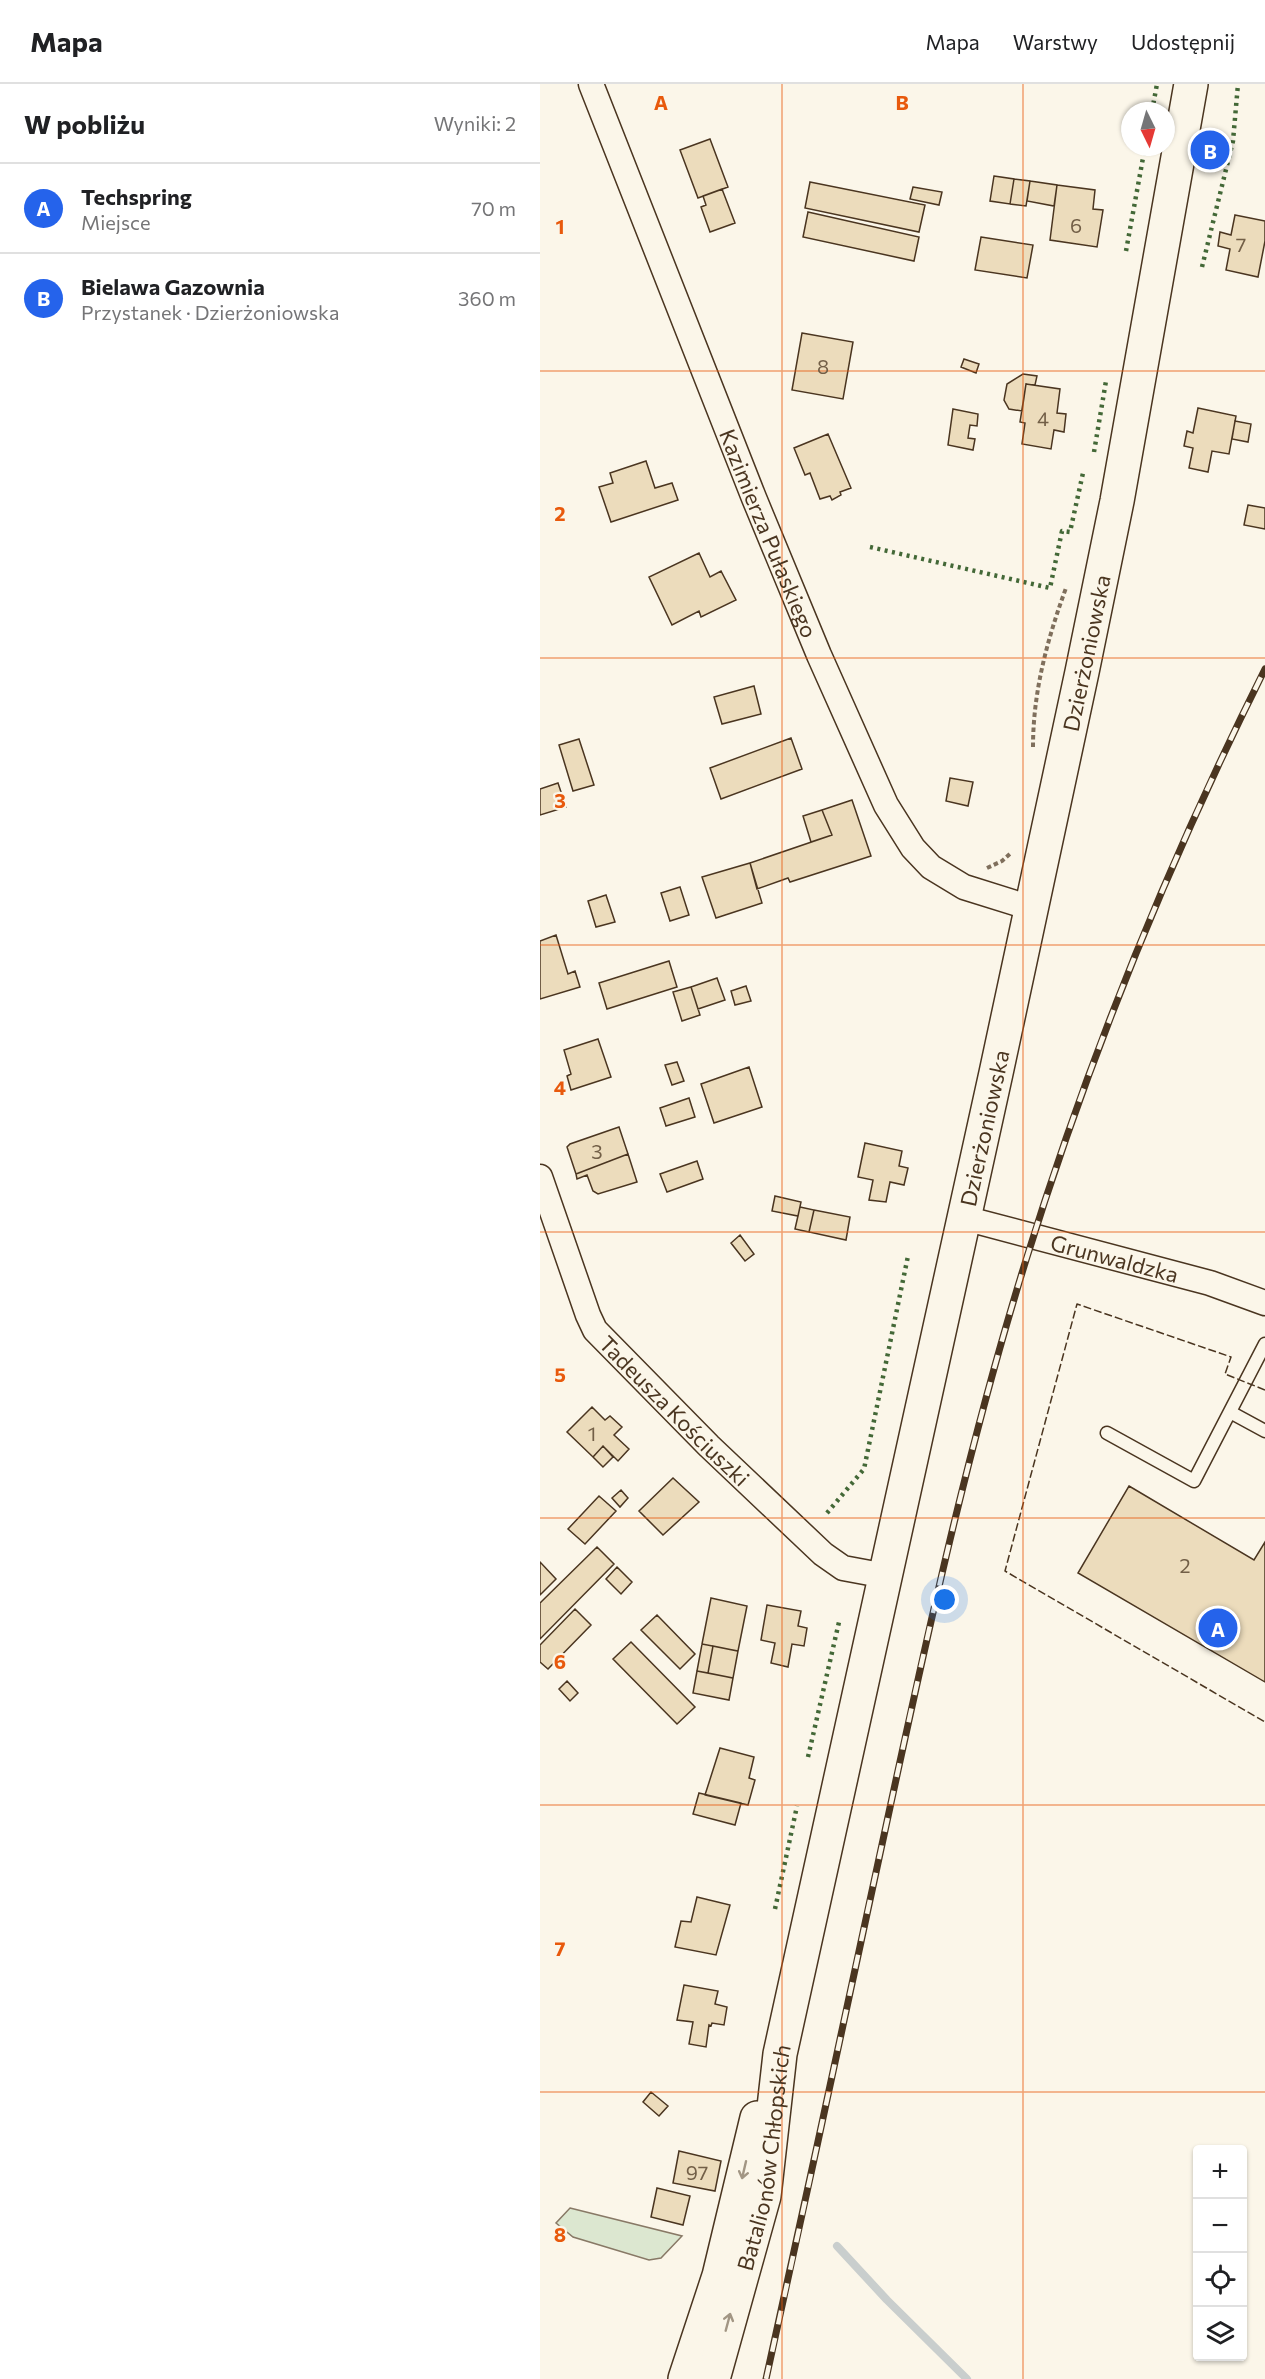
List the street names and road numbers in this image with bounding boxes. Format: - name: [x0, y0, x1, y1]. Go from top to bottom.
- street label: Kazimierza Pułaskiego: [715, 425, 824, 641]
- street label: Dzierżoniowska: [1056, 572, 1115, 734]
- street label: Dzierżoniowska: [954, 1047, 1014, 1209]
- street label: Grunwaldzka: [1048, 1228, 1182, 1288]
- street label: Tadeusza Kościuszki: [594, 1330, 756, 1491]
- street label: Batalionów Chłopskich: [730, 2042, 795, 2273]

